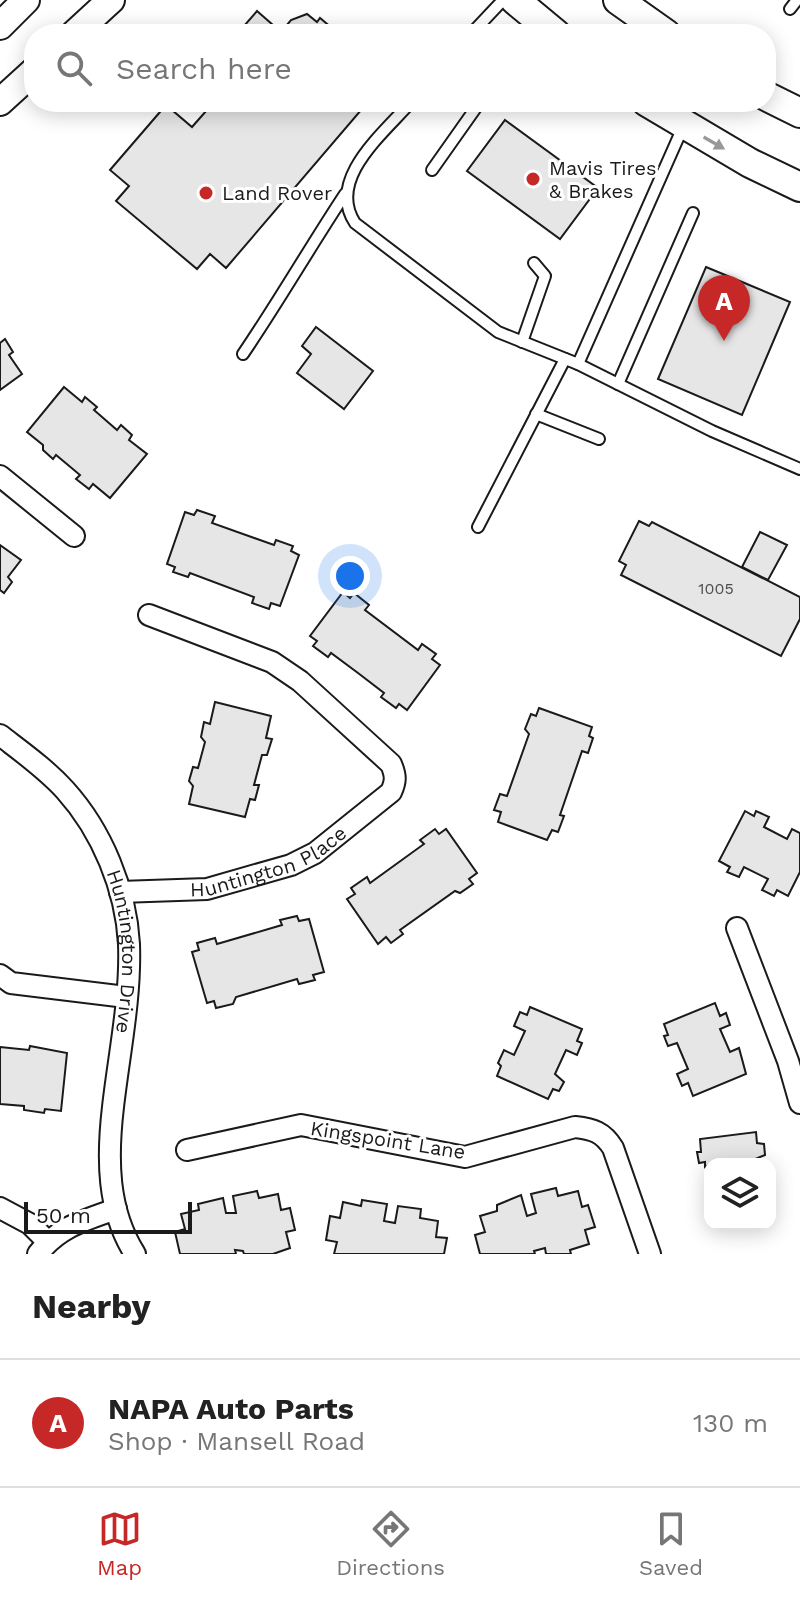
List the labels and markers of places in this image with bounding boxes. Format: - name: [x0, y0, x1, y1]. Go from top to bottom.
- place label: Mavis Tires & Brakes: [549, 156, 656, 203]
- marker: Mavis Tires & Brakes: [524, 170, 542, 188]
- place label: Land Rover: [222, 181, 332, 205]
- marker: Land Rover: [197, 184, 215, 202]
- pin: A: [698, 275, 750, 341]

